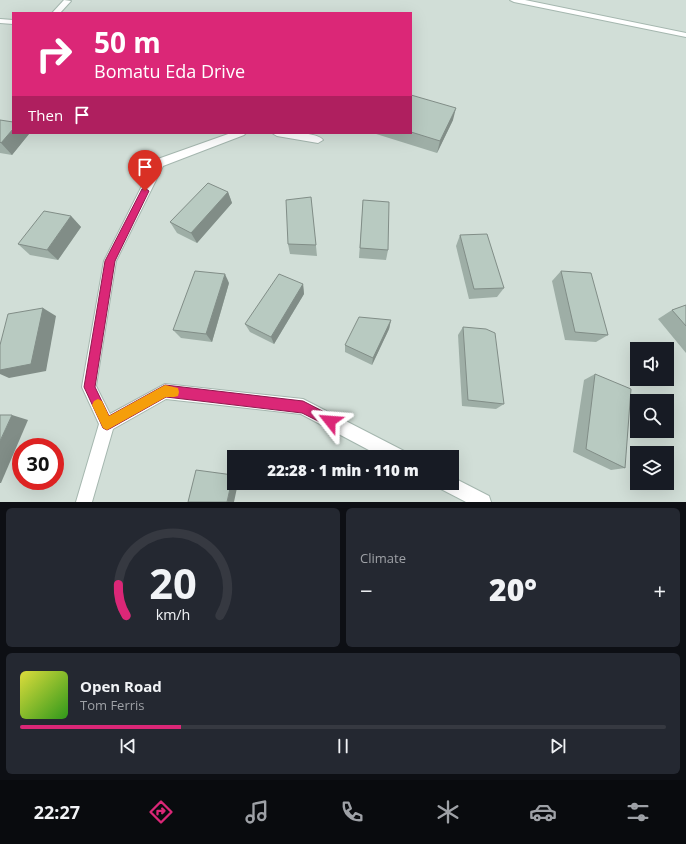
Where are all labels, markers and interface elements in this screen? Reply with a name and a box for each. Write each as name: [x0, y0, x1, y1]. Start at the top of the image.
text: 50 m: [94, 23, 161, 61]
icon: right: [28, 28, 80, 80]
text: Bomatu Eda Drive: [94, 59, 245, 83]
icon: arrive: [71, 104, 93, 126]
text: Then: [28, 105, 63, 125]
pin: [128, 150, 162, 191]
icon: arrive: [134, 156, 156, 178]
map controls: [630, 342, 674, 490]
button: sound: [630, 342, 674, 386]
button: search: [630, 394, 674, 438]
position arrow: [309, 400, 351, 442]
speed limit sign: 30: [12, 438, 64, 490]
button: layers: [630, 446, 674, 490]
text: 22:28 · 1 min · 110 m: [267, 460, 419, 480]
text: Climate: [360, 549, 406, 567]
text: 20: [149, 554, 197, 610]
text: 20°: [489, 569, 537, 610]
text: −: [360, 575, 373, 605]
text: +: [653, 575, 666, 605]
text: km/h: [156, 604, 190, 623]
text: Open Road: [80, 676, 162, 696]
text: Tom Ferris: [80, 696, 145, 714]
icon: previous: [117, 735, 139, 757]
icon: pause: [332, 735, 354, 757]
icon: next: [547, 735, 569, 757]
icon: directions: [147, 798, 175, 826]
icon: music: [243, 798, 271, 826]
icon: phone: [338, 798, 366, 826]
icon: climate: [434, 798, 462, 826]
icon: car: [529, 798, 557, 826]
icon: filters: [624, 798, 652, 826]
text: 22:27: [34, 800, 80, 824]

